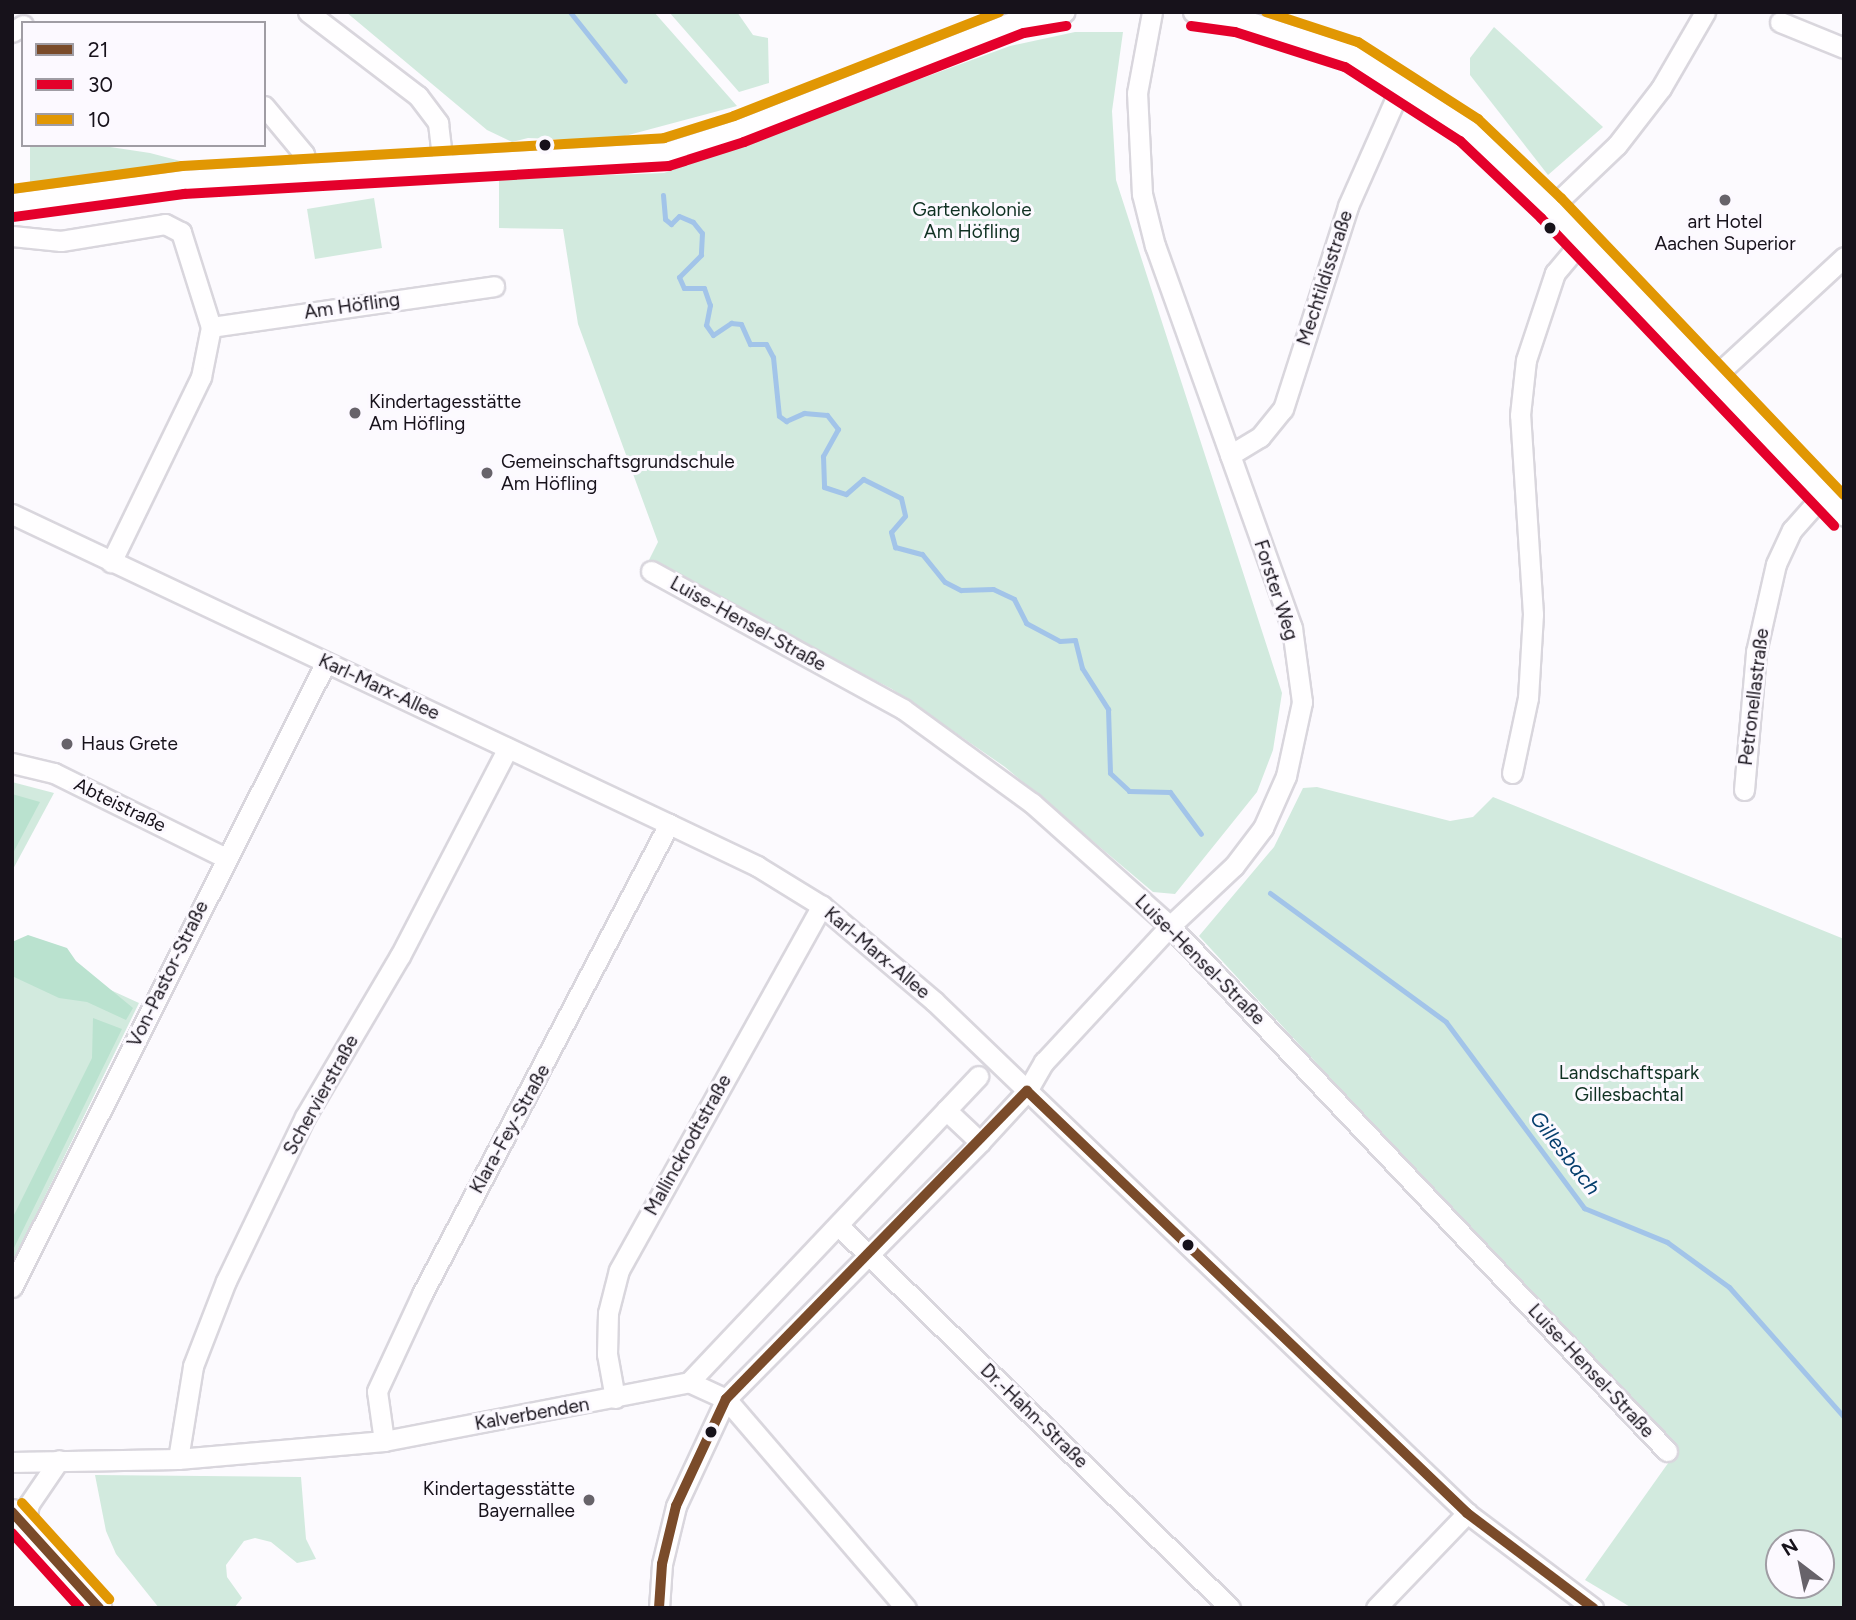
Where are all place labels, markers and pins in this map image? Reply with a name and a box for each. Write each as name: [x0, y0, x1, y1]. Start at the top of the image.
unlabelled marker: [538, 138, 552, 152]
marker: art Hotel Aachen Superior: [1717, 192, 1733, 208]
place label: art Hotel Aachen Superior: [1654, 211, 1796, 255]
unlabelled marker: [1543, 221, 1557, 235]
place label: Kindertagesstätte Am Höfling: [369, 391, 521, 435]
marker: Kindertagesstätte Am Höfling: [347, 405, 363, 421]
place label: Gemeinschaftsgrundschule Am Höfling: [501, 451, 735, 495]
marker: Gemeinschaftsgrundschule Am Höfling: [479, 465, 495, 481]
place label: Haus Grete: [81, 733, 178, 755]
marker: Haus Grete: [59, 736, 75, 752]
unlabelled marker: [1181, 1238, 1195, 1252]
unlabelled marker: [704, 1425, 718, 1439]
place label: Kindertagesstätte Bayernallee: [423, 1478, 575, 1522]
marker: Kindertagesstätte Bayernallee: [581, 1492, 597, 1508]

